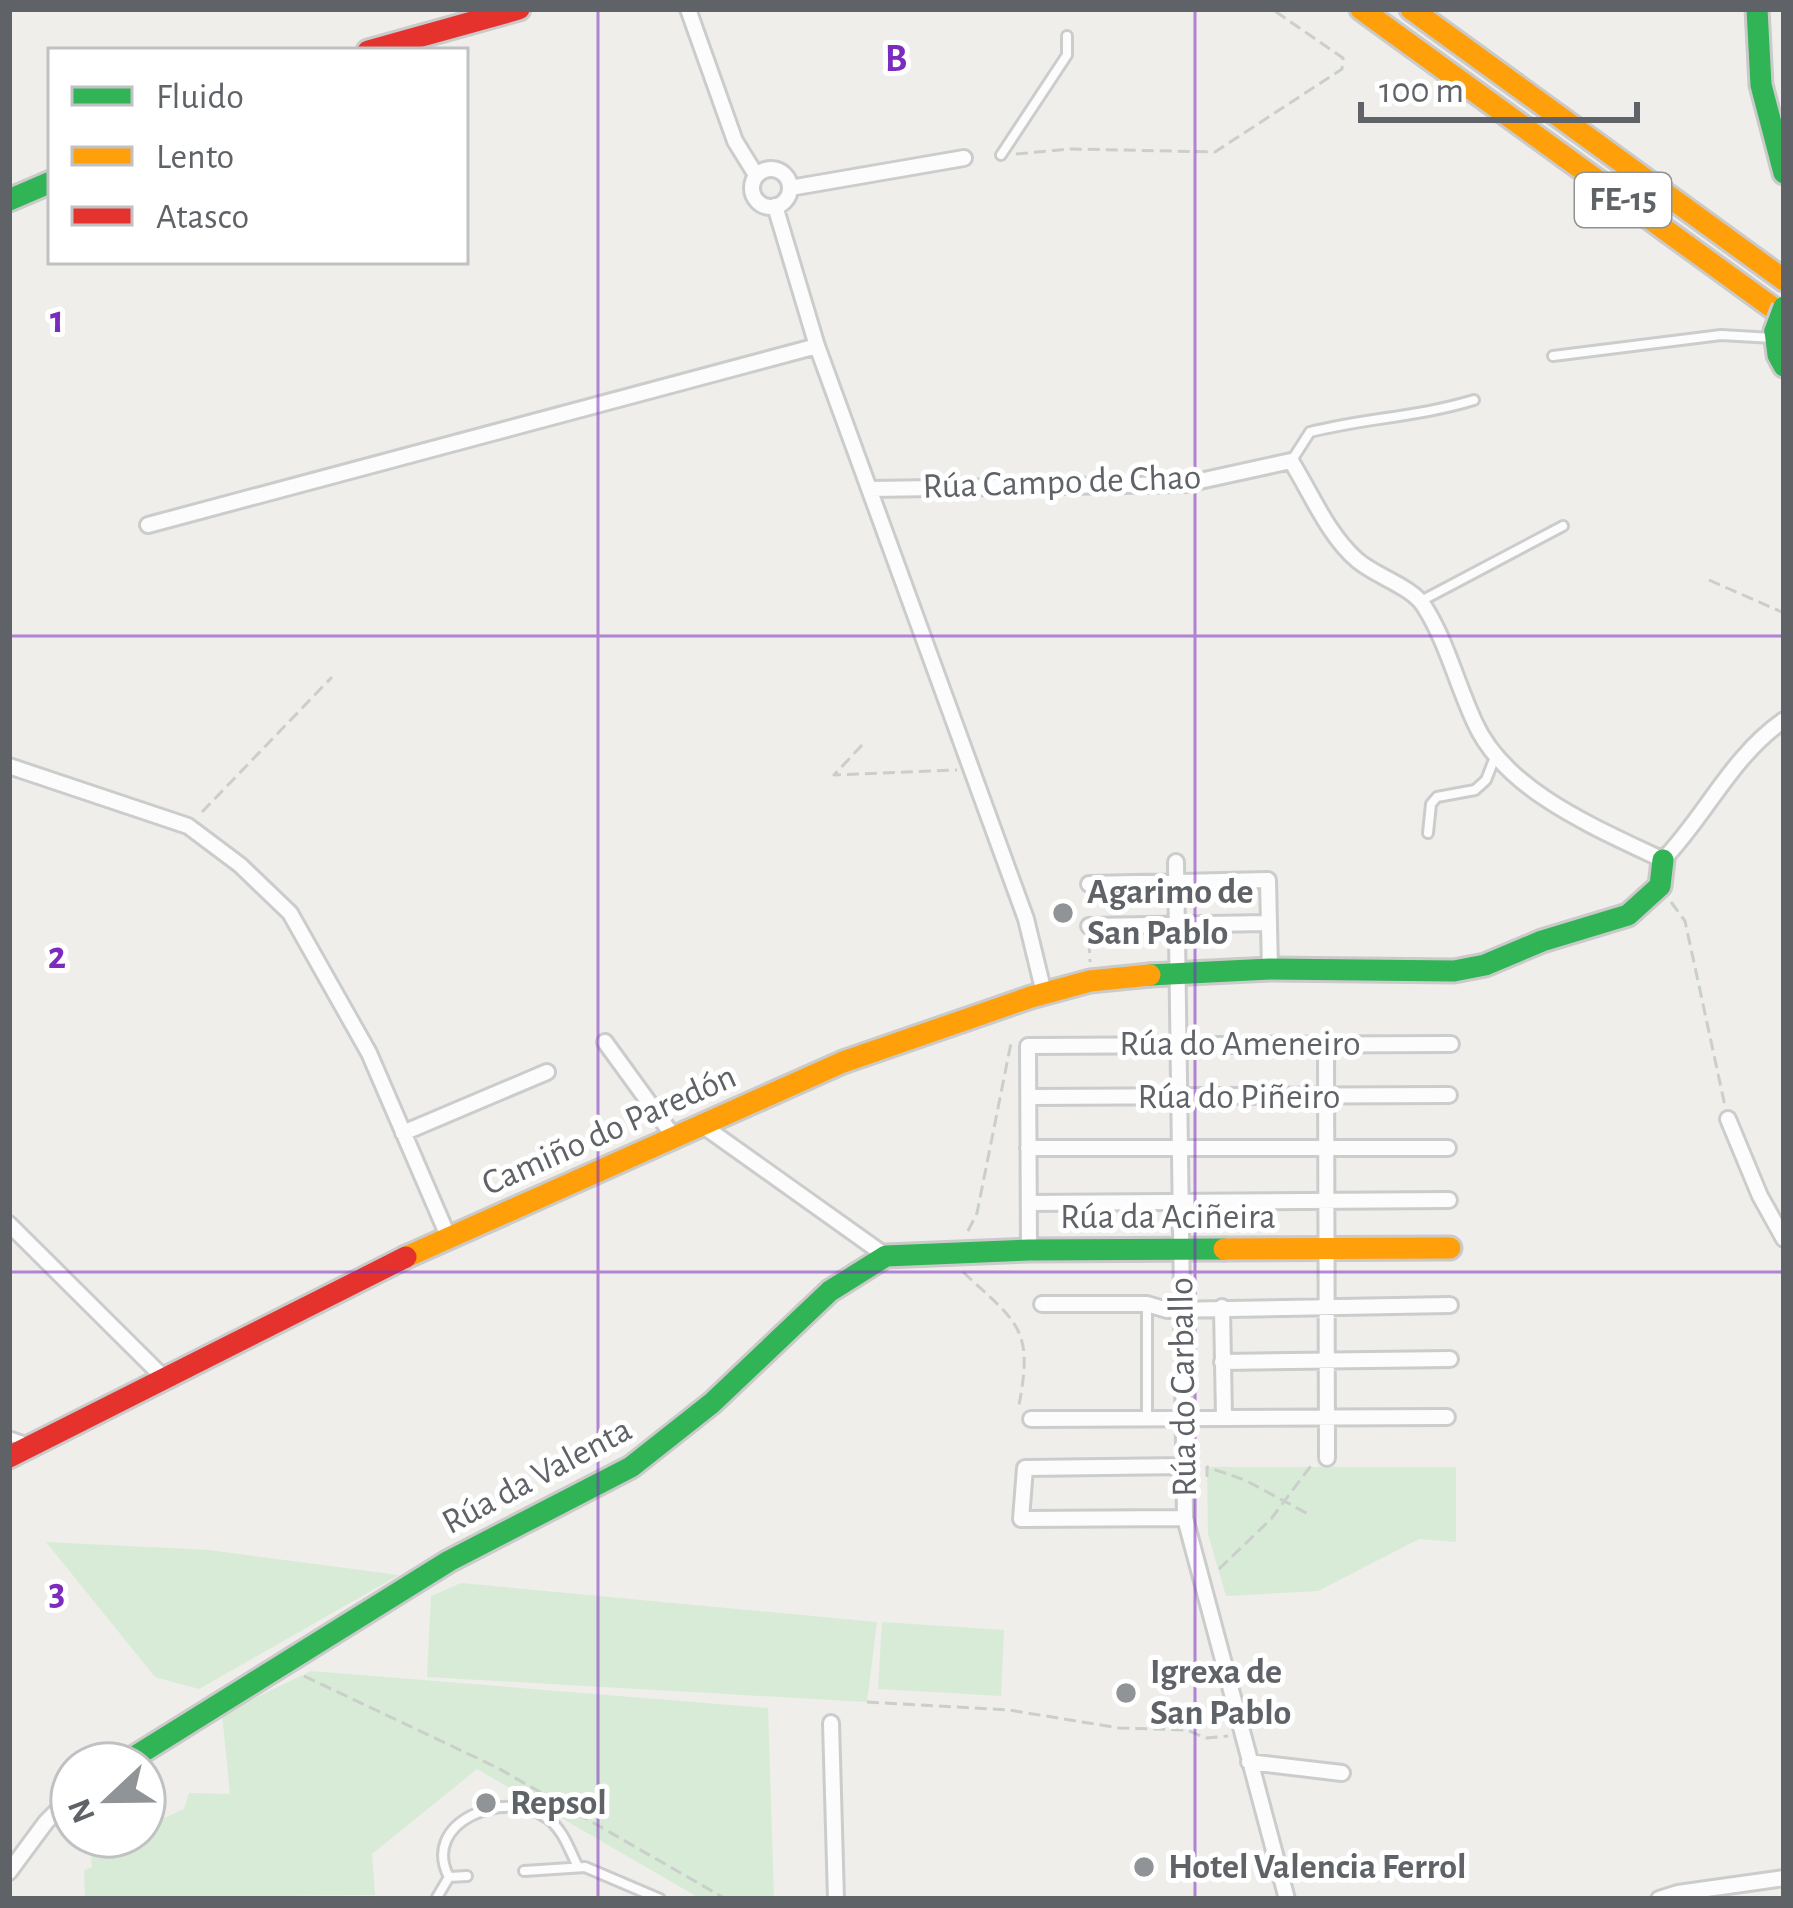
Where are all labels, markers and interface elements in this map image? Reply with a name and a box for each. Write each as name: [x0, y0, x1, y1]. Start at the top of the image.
text: B: [885, 40, 907, 79]
legend: [48, 48, 468, 264]
scale bar: [1361, 48, 1637, 122]
text: 100 m: [1379, 73, 1464, 109]
text: Fluido: [156, 79, 244, 115]
text: Lento: [156, 139, 234, 175]
road number: FE-15: [1575, 173, 1671, 227]
text: Atasco: [156, 199, 249, 235]
text: 1: [50, 301, 64, 340]
street label: Rúa Campo de Chao: [922, 459, 1202, 505]
place label: Agarimo de San Pablo: [1087, 874, 1253, 951]
marker: Agarimo de San Pablo: [1050, 900, 1076, 926]
text: 2: [48, 937, 66, 976]
street label: Rúa do Ameneiro: [1119, 1026, 1361, 1062]
street label: Camiño do Paredón: [477, 1058, 741, 1202]
street label: Rúa do Piñeiro: [1137, 1079, 1341, 1115]
street label: Rúa da Aciñeira: [1060, 1199, 1276, 1235]
street label: Rúa do Carballo: [1163, 1277, 1203, 1497]
street label: Rúa da Valenta: [436, 1411, 638, 1541]
text: 3: [49, 1573, 65, 1612]
place label: Igrexa de San Pablo: [1150, 1654, 1291, 1731]
marker: Igrexa de San Pablo: [1113, 1680, 1139, 1706]
north arrow: [48, 1740, 168, 1860]
place label: Repsol: [510, 1785, 607, 1821]
marker: Repsol: [473, 1790, 499, 1816]
text: N: [63, 1793, 102, 1827]
place label: Hotel Valencia Ferrol: [1168, 1849, 1466, 1885]
marker: Hotel Valencia Ferrol: [1131, 1854, 1157, 1880]

